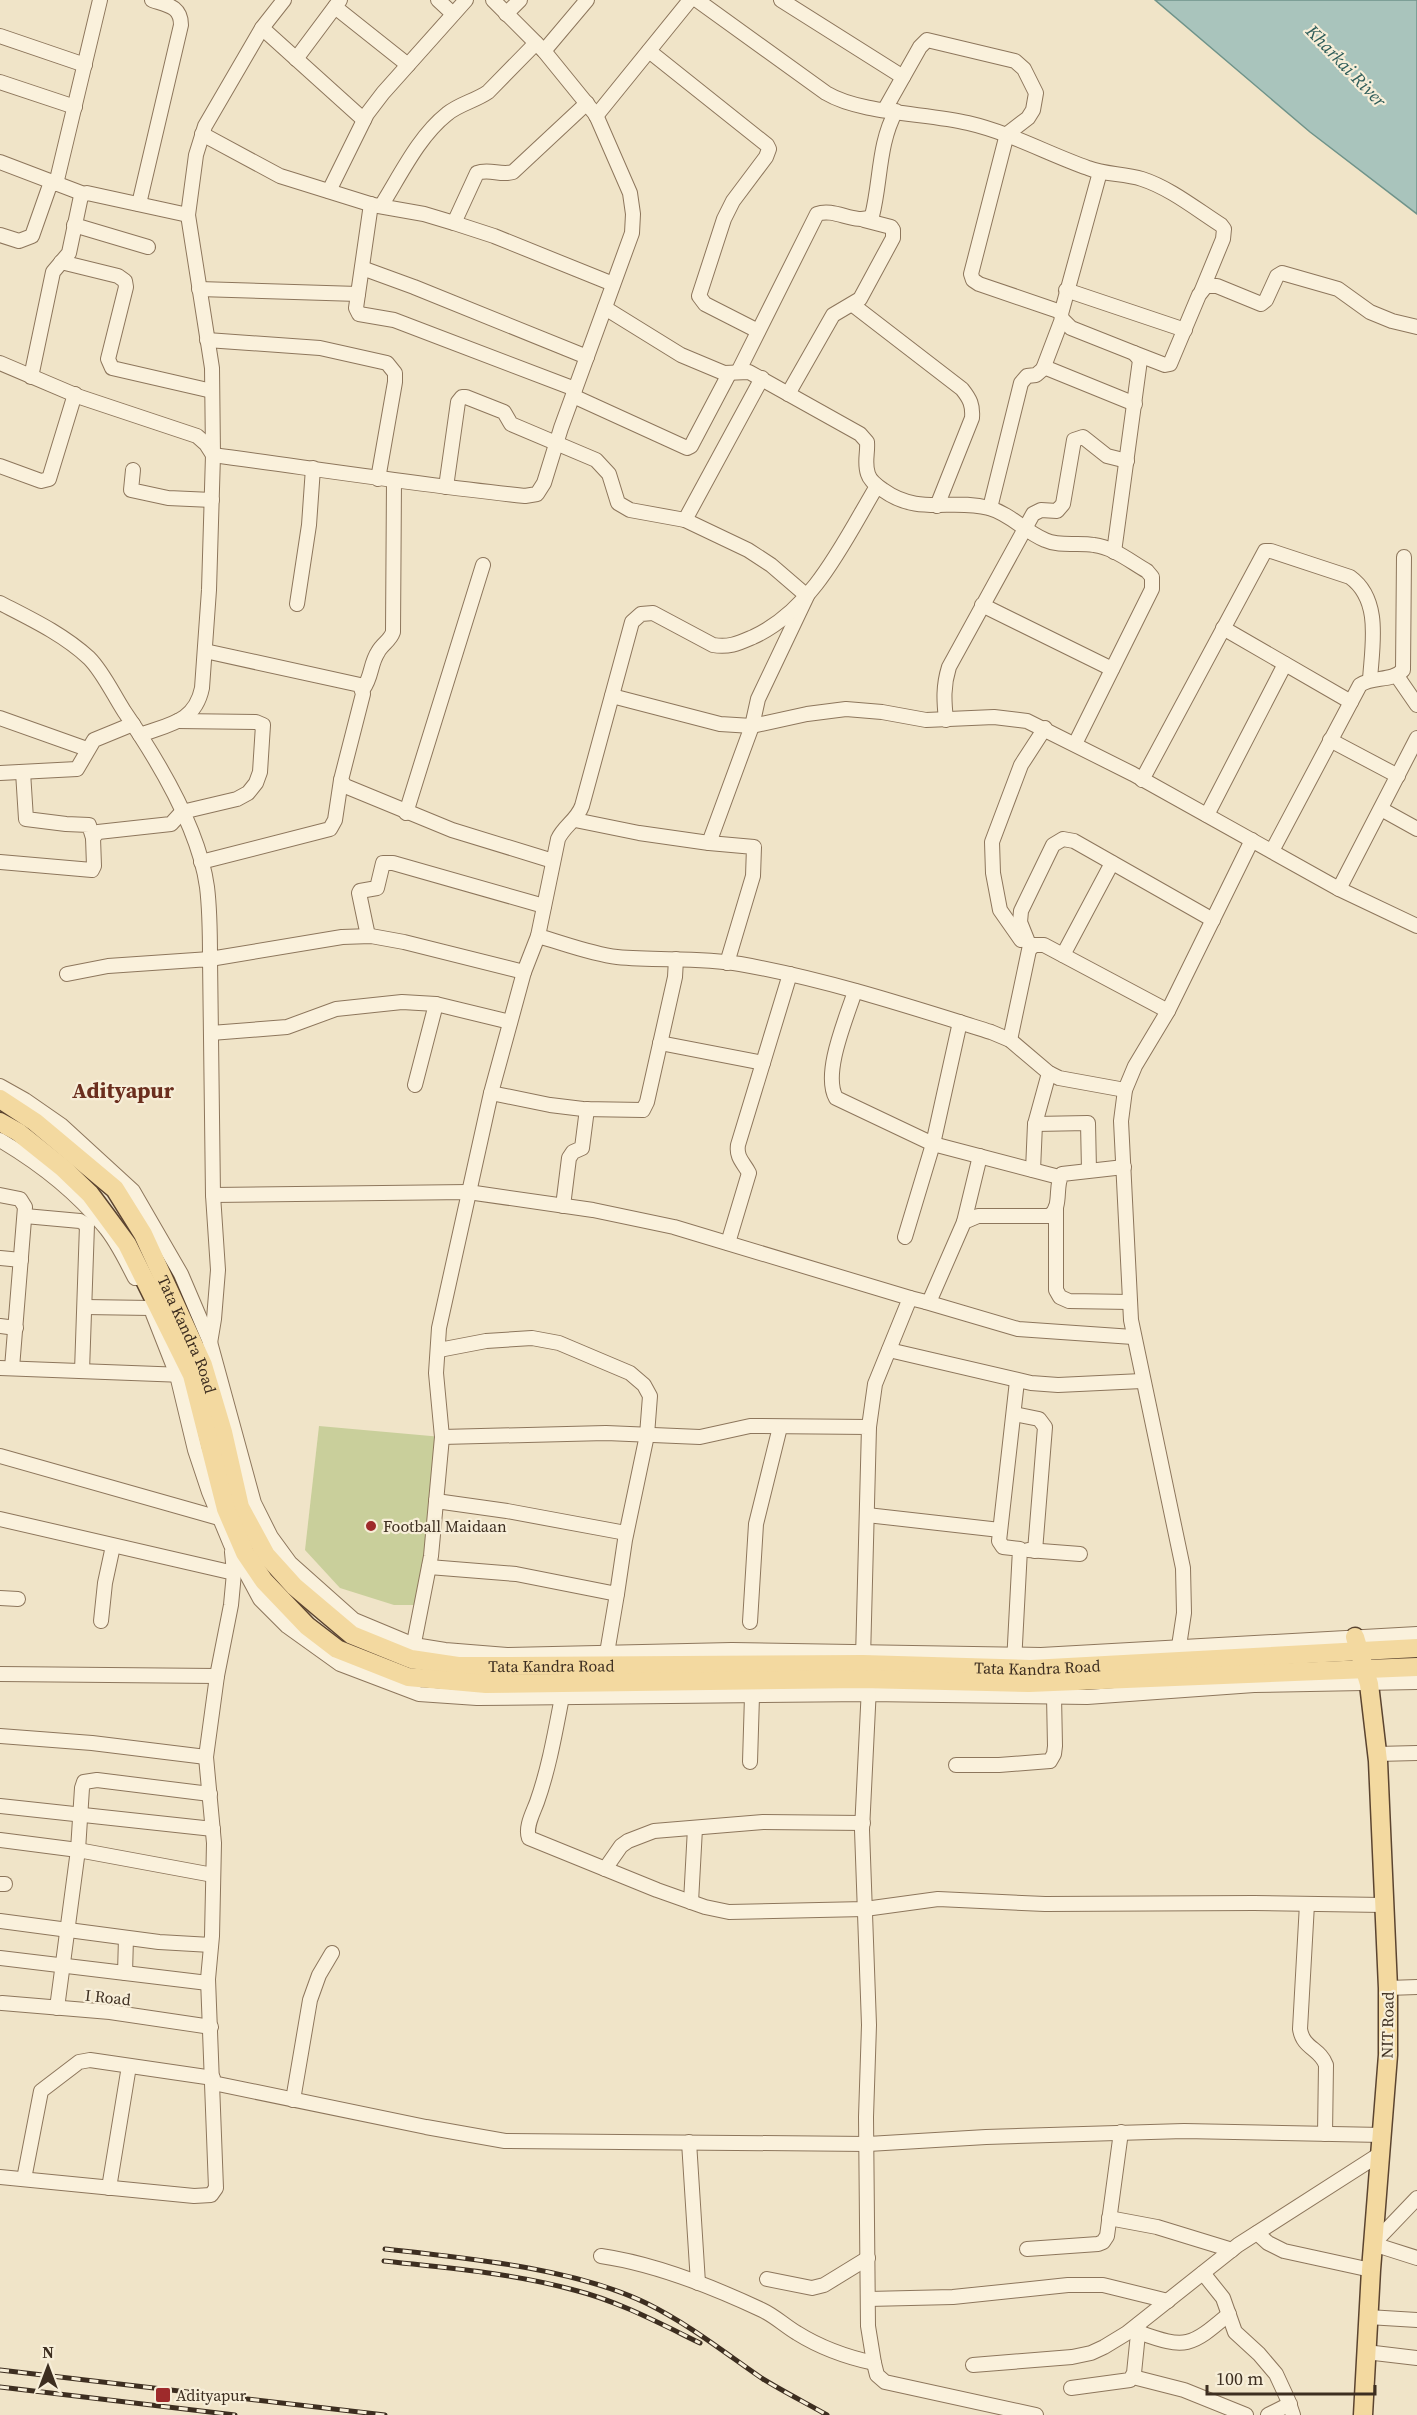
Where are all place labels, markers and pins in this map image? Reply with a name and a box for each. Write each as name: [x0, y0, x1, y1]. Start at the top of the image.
place label: Football Maidaan: [383, 1515, 507, 1537]
marker: Football Maidaan: [364, 1519, 378, 1533]
place label: Adityapur: [176, 2384, 247, 2406]
marker: Adityapur: [154, 2386, 172, 2404]

